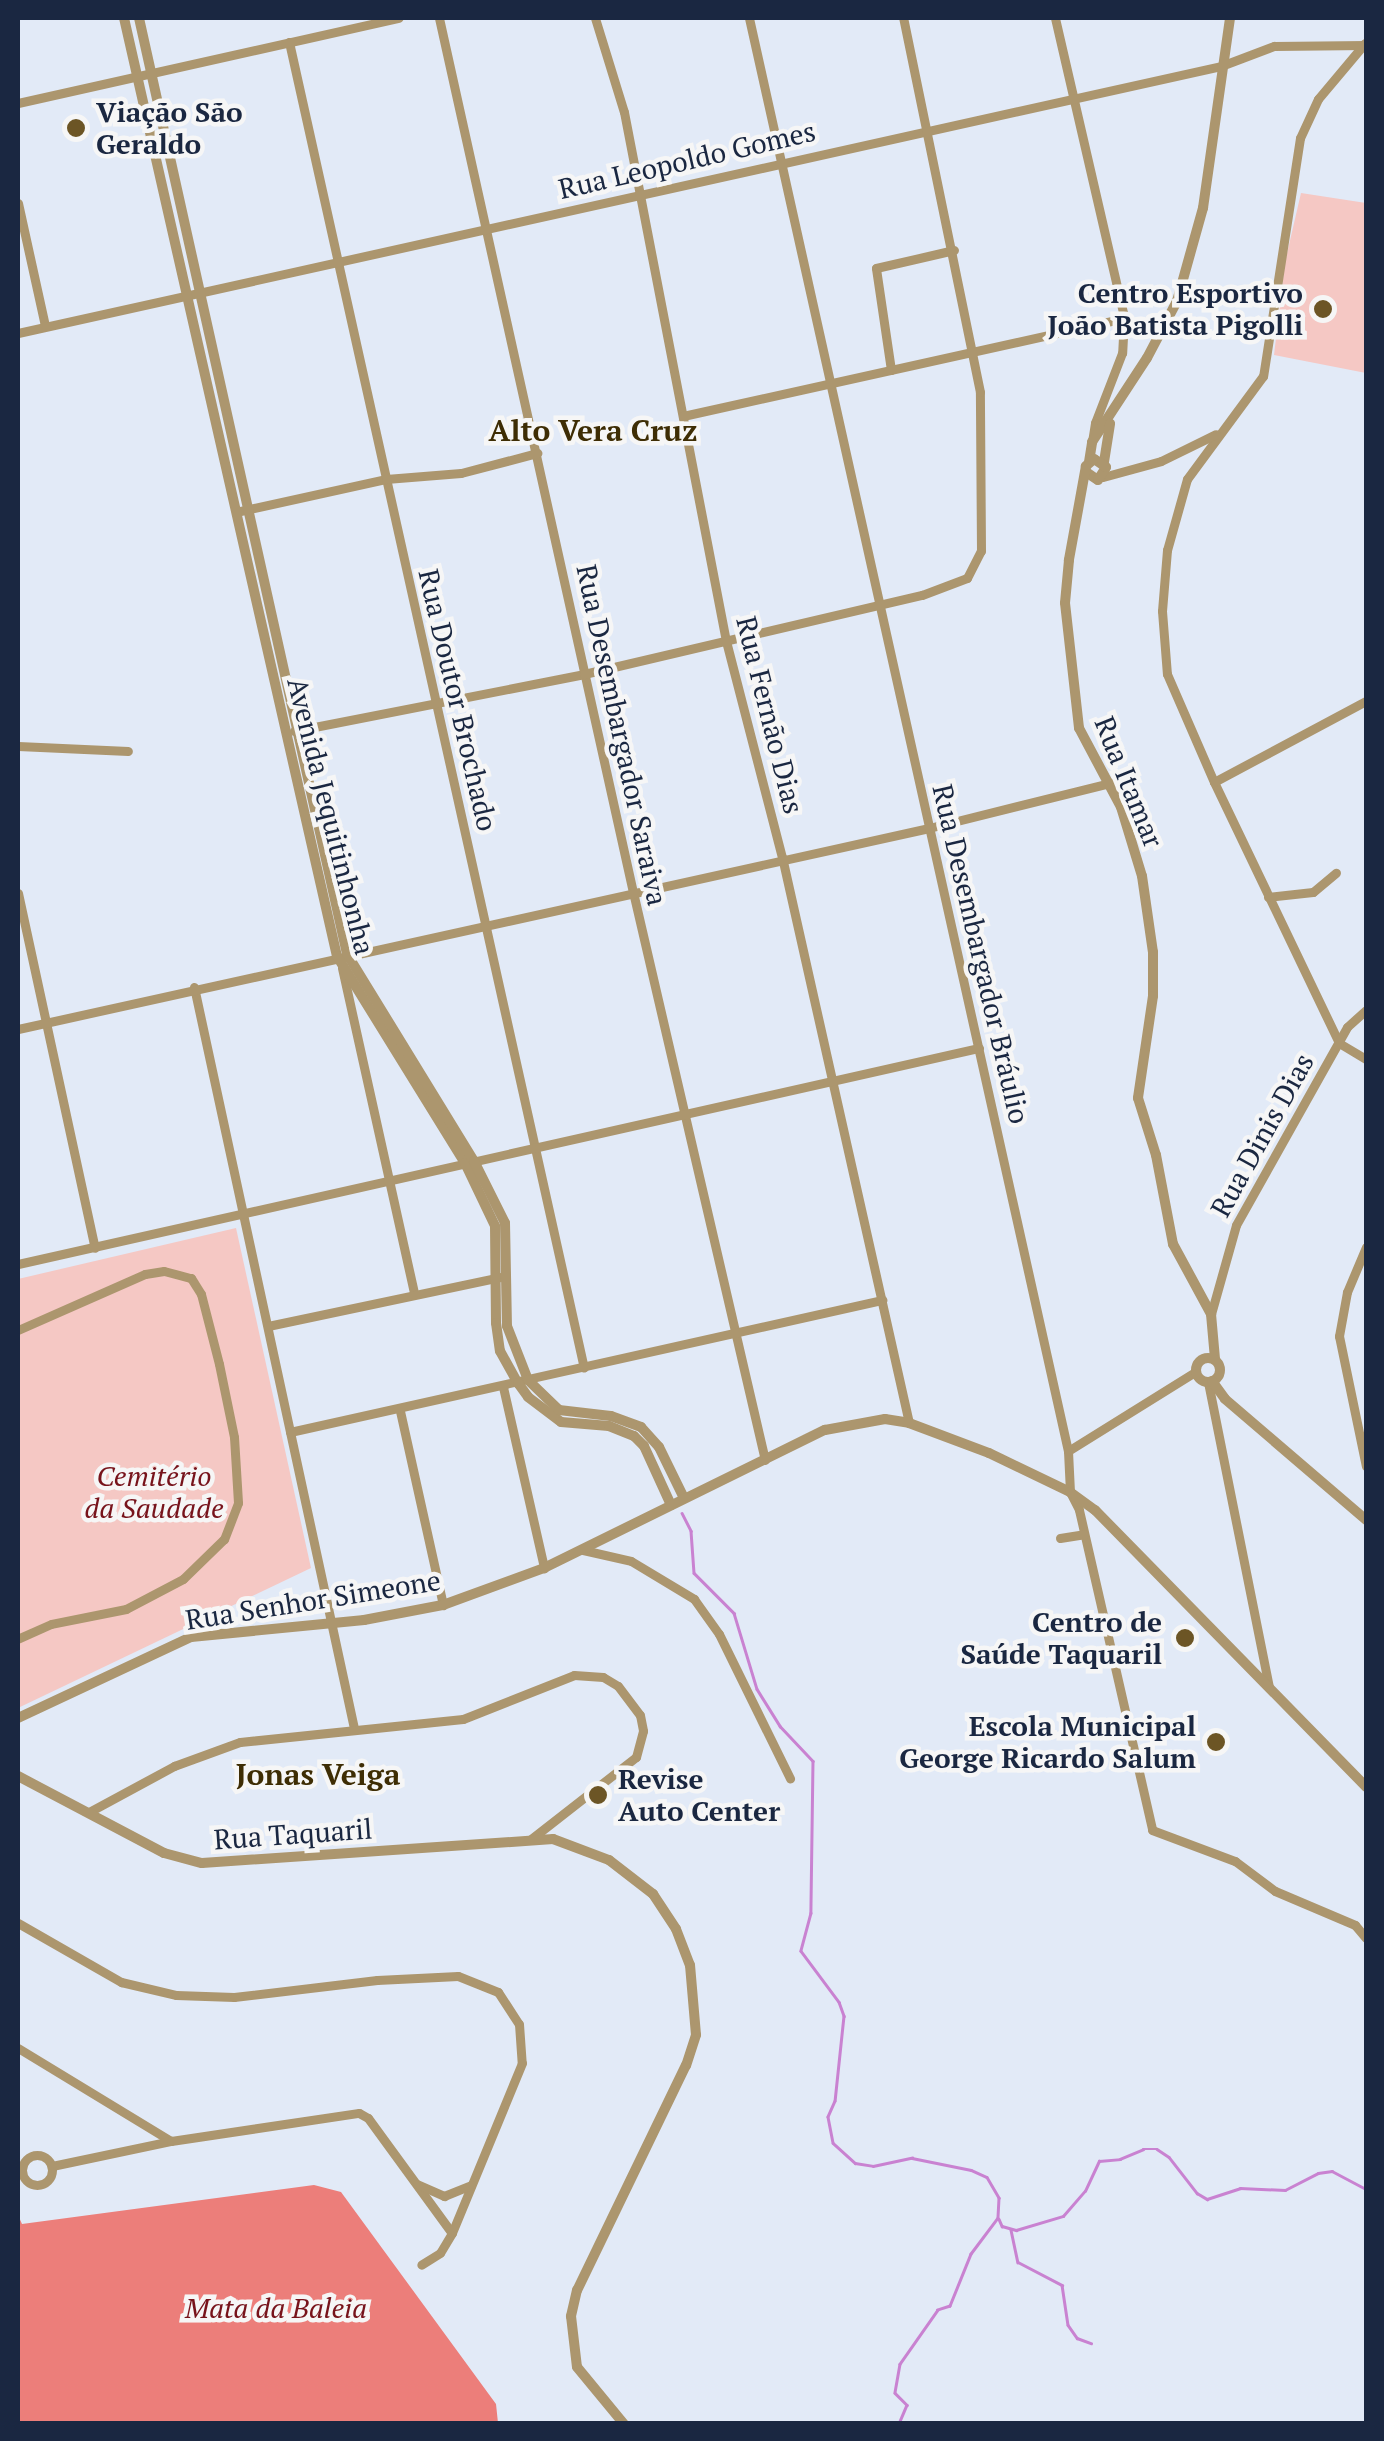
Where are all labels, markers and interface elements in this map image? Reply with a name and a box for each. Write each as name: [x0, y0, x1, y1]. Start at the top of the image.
place label: Viação São Geraldo: [96, 95, 243, 161]
street label: Rua Leopoldo Gomes: [555, 114, 819, 206]
marker: Viação São Geraldo: [65, 117, 87, 139]
place label: Centro Esportivo João Batista Pigolli: [1048, 276, 1303, 342]
marker: Centro Esportivo João Batista Pigolli: [1312, 298, 1334, 320]
district label: Alto Vera Cruz: [488, 412, 698, 448]
street label: Rua Desembargador Saraiva: [569, 562, 675, 908]
street label: Rua Doutor Brochado: [412, 566, 504, 834]
street label: Rua Fernão Dias: [729, 613, 811, 817]
street label: Avenida Jequitinhonha: [280, 674, 382, 958]
street label: Rua Itamar: [1088, 712, 1170, 852]
street label: Rua Desembargador Bráulio: [926, 781, 1036, 1127]
street label: Rua Dinis Dias: [1203, 1047, 1321, 1223]
park label: Cemitério da Saudade: [84, 1459, 224, 1525]
street label: Rua Senhor Simeone: [183, 1563, 443, 1637]
place label: Centro de Saúde Taquaril: [960, 1605, 1162, 1671]
marker: Centro de Saúde Taquaril: [1172, 1625, 1198, 1651]
place label: Escola Municipal George Ricardo Salum: [899, 1709, 1196, 1775]
marker: Escola Municipal George Ricardo Salum: [1205, 1731, 1227, 1753]
district label: Jonas Veiga: [235, 1756, 401, 1792]
place label: Revise Auto Center: [618, 1762, 780, 1828]
marker: Revise Auto Center: [587, 1784, 609, 1806]
street label: Rua Taquaril: [213, 1812, 373, 1856]
park label: Mata da Baleia: [185, 2291, 367, 2325]

